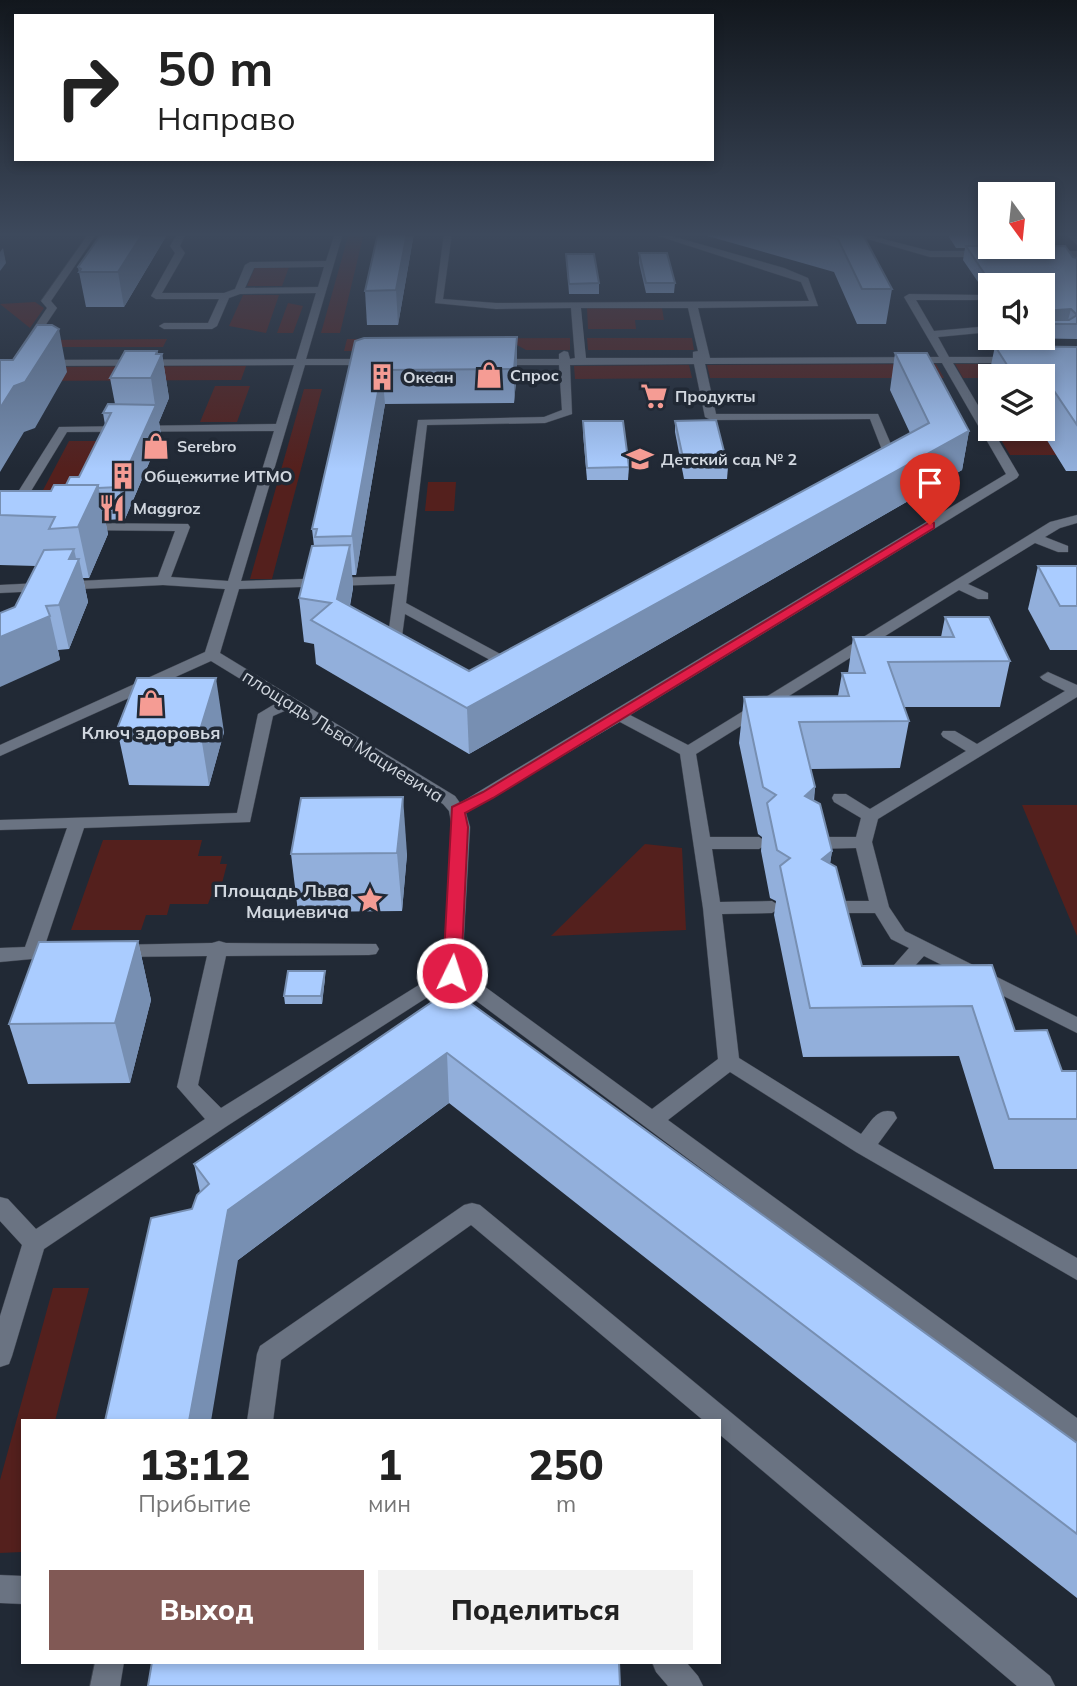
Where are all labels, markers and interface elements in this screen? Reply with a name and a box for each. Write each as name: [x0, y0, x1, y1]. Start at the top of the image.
text: 50 m: [157, 37, 273, 98]
icon: right: [42, 42, 133, 133]
text: Направо: [157, 98, 296, 138]
north arrow: [978, 182, 1055, 259]
map controls: [978, 182, 1055, 441]
button: sound: [978, 273, 1055, 350]
shop icon: Спрос: [474, 360, 504, 390]
building icon: Океан: [367, 362, 397, 392]
button: layers: [978, 364, 1055, 441]
place label: Спрос: [510, 365, 559, 385]
place label: Океан: [403, 367, 454, 387]
supermarket icon: Продукты: [639, 381, 669, 411]
place label: Продукты: [675, 386, 756, 406]
shop icon: Serebro: [141, 431, 171, 461]
place label: Serebro: [177, 436, 237, 456]
school or university icon: Детский сад № 2: [625, 444, 655, 474]
place label: Детский сад № 2: [661, 449, 797, 469]
pin: [900, 453, 960, 525]
building icon: Общежитие ИТМО: [108, 461, 138, 491]
icon: arrive: [911, 464, 949, 502]
place label: Общежитие ИТМО: [144, 466, 292, 486]
restaurant icon: Maggroz: [97, 493, 127, 523]
place label: Maggroz: [133, 498, 201, 518]
street label: площадь Льва Мациевича: [238, 665, 448, 807]
shop icon: Ключ здоровья: [136, 688, 166, 718]
place label: Ключ здоровья: [81, 721, 221, 744]
place label: Площадь Льва Мациевича: [214, 879, 349, 923]
place icon: Площадь Льва Мациевича: [355, 885, 385, 915]
position arrow: [415, 936, 489, 1010]
text: 13:12: [139, 1438, 250, 1491]
text: 1: [377, 1438, 402, 1491]
text: 250: [528, 1438, 604, 1491]
text: Прибытие: [138, 1489, 251, 1518]
text: мин: [368, 1489, 411, 1518]
text: m: [556, 1489, 576, 1518]
button: Выход: [49, 1570, 364, 1650]
button: Поделиться: [378, 1570, 693, 1650]

